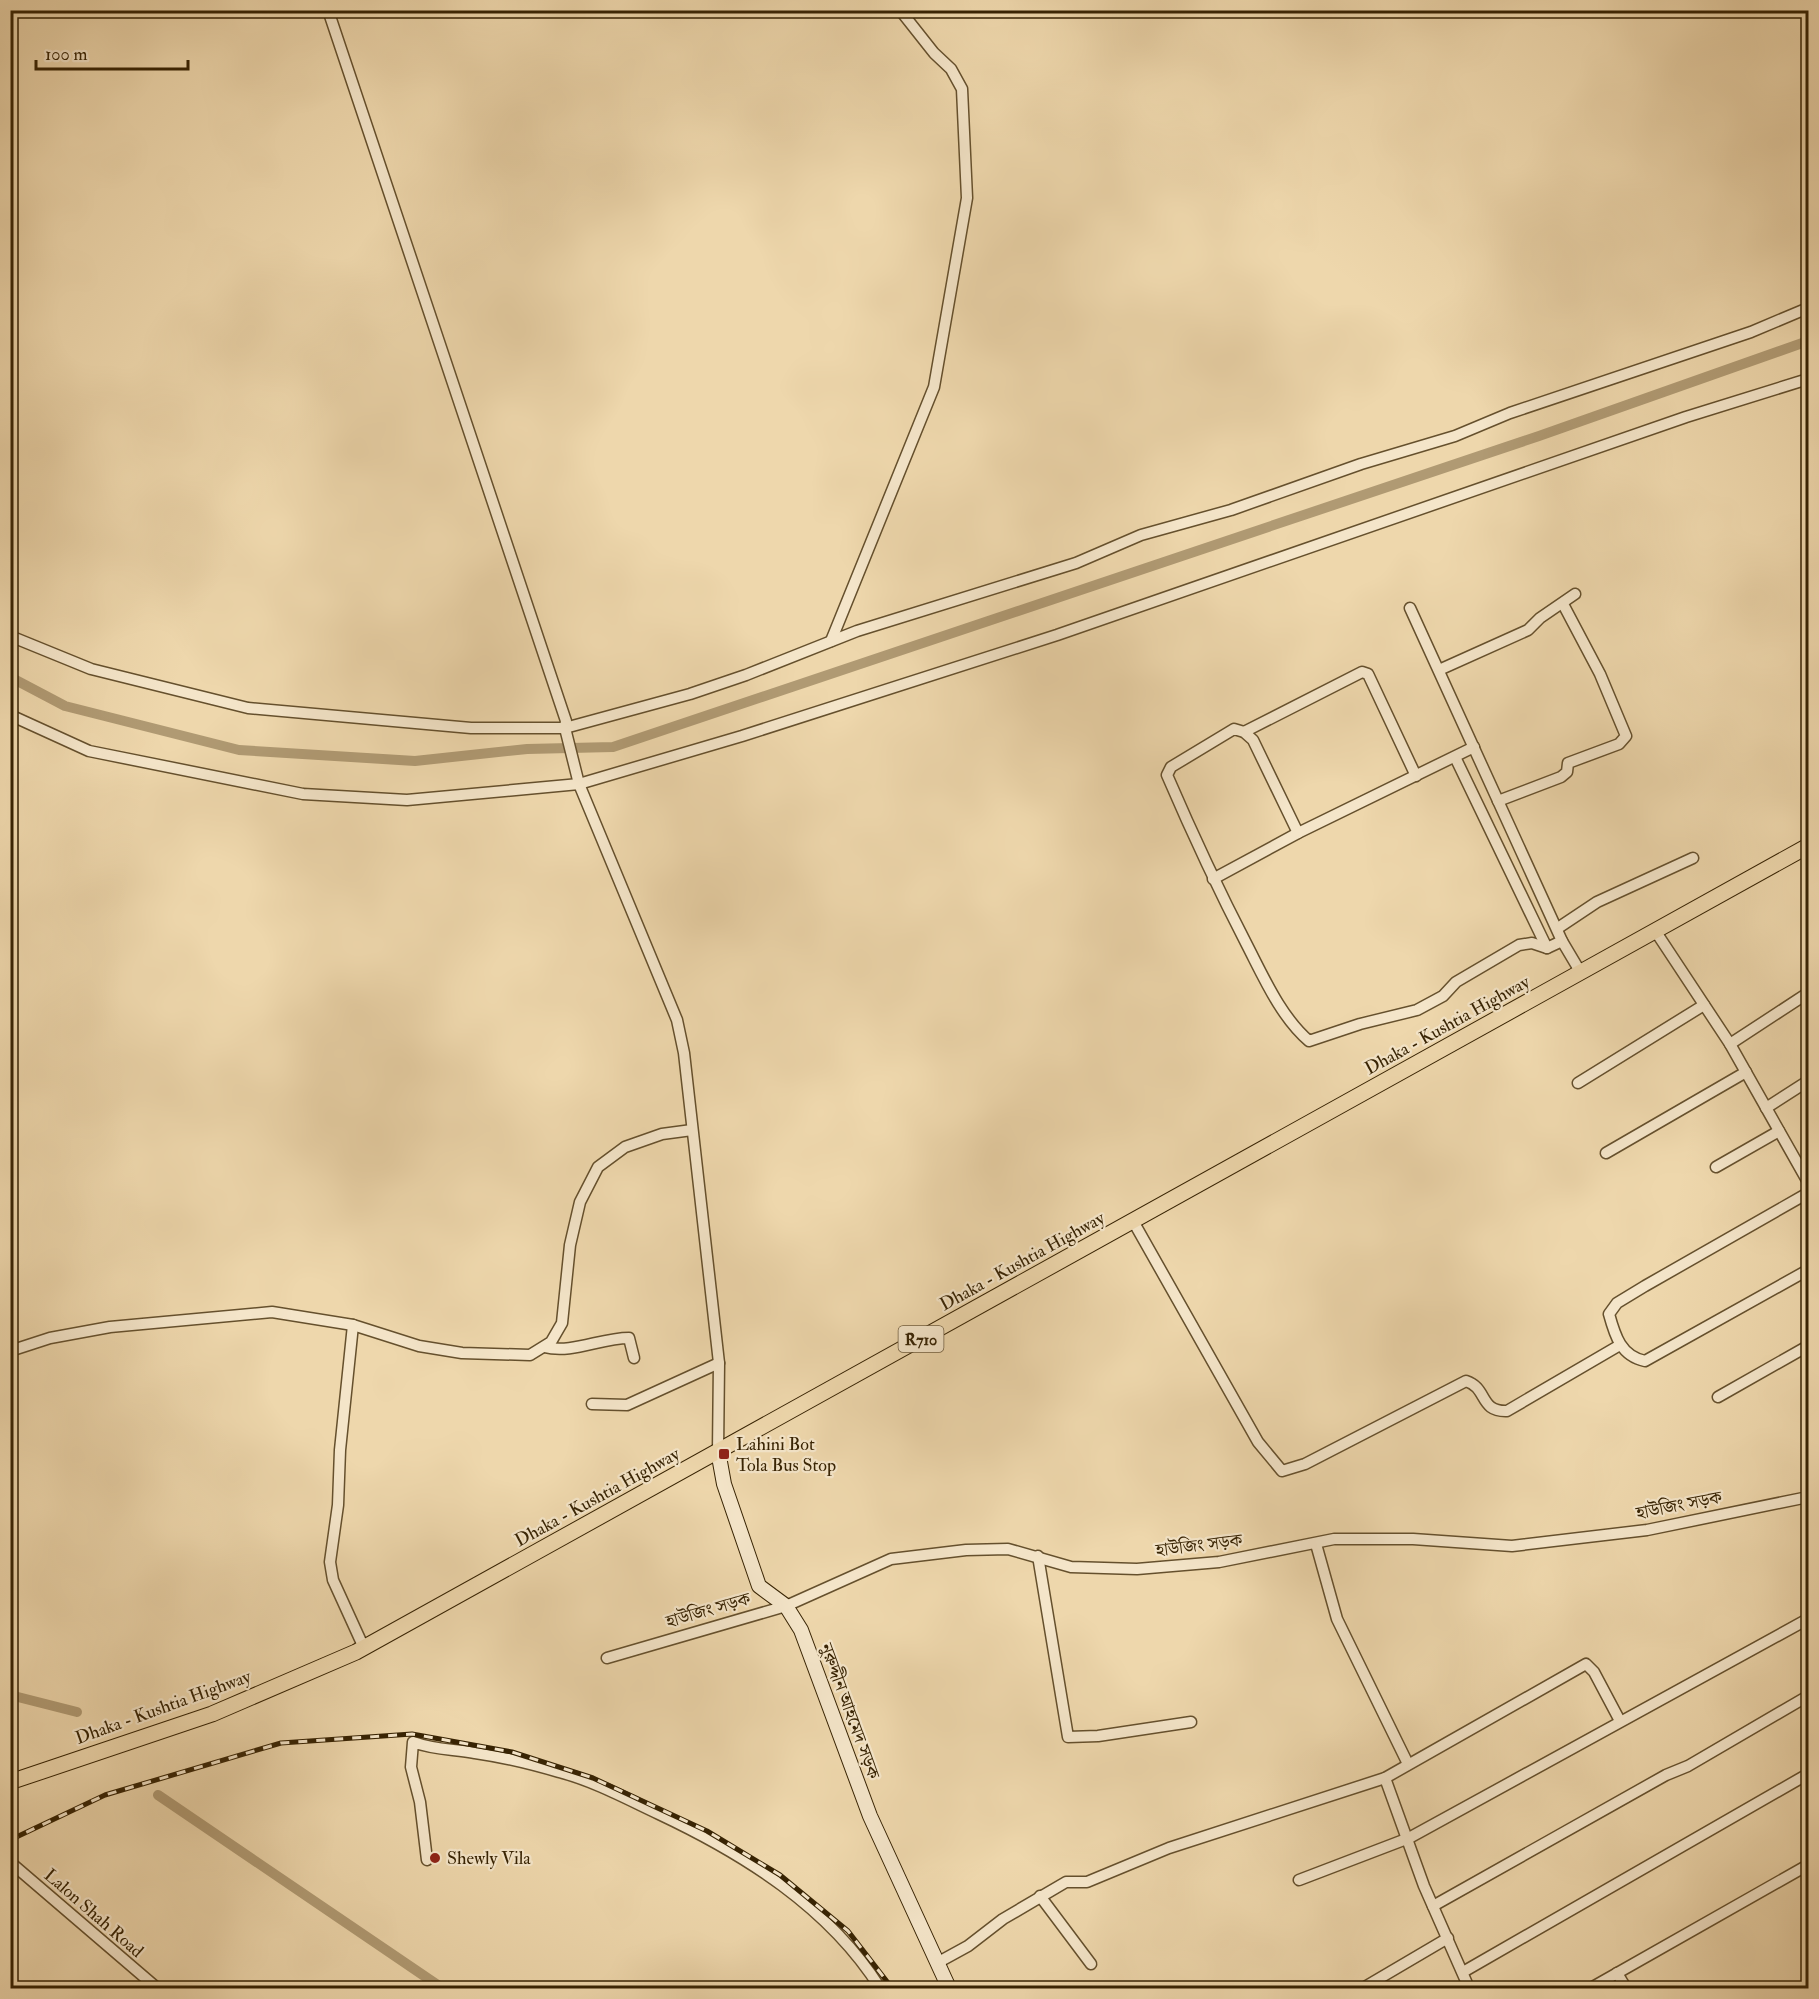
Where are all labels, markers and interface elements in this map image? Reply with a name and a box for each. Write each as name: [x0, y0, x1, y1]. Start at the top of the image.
scale bar: [36, 33, 188, 71]
text: 100 m: [45, 43, 88, 66]
street label: Dhaka - Kushtia Highway: [1361, 970, 1535, 1080]
street label: Dhaka - Kushtia Highway: [936, 1206, 1110, 1316]
road number: R710: [898, 1326, 944, 1352]
place label: Lahini Bot Tola Bus Stop: [736, 1433, 836, 1477]
street label: Dhaka - Kushtia Highway: [511, 1442, 685, 1552]
marker: Lahini Bot Tola Bus Stop: [717, 1447, 731, 1461]
street label: হাউজিং সড়ক: [1633, 1486, 1725, 1525]
street label: হাউজিং সড়ক: [1154, 1529, 1245, 1562]
street label: হাউজিং সড়ক: [662, 1587, 754, 1634]
street label: নুরুদ্দীন আহমেদ সড়ক: [814, 1639, 885, 1783]
street label: Dhaka - Kushtia Highway: [72, 1665, 255, 1750]
place label: Shewly Vila: [447, 1847, 531, 1870]
marker: Shewly Vila: [428, 1851, 442, 1865]
street label: Lalon Shah Road: [39, 1864, 148, 1963]

